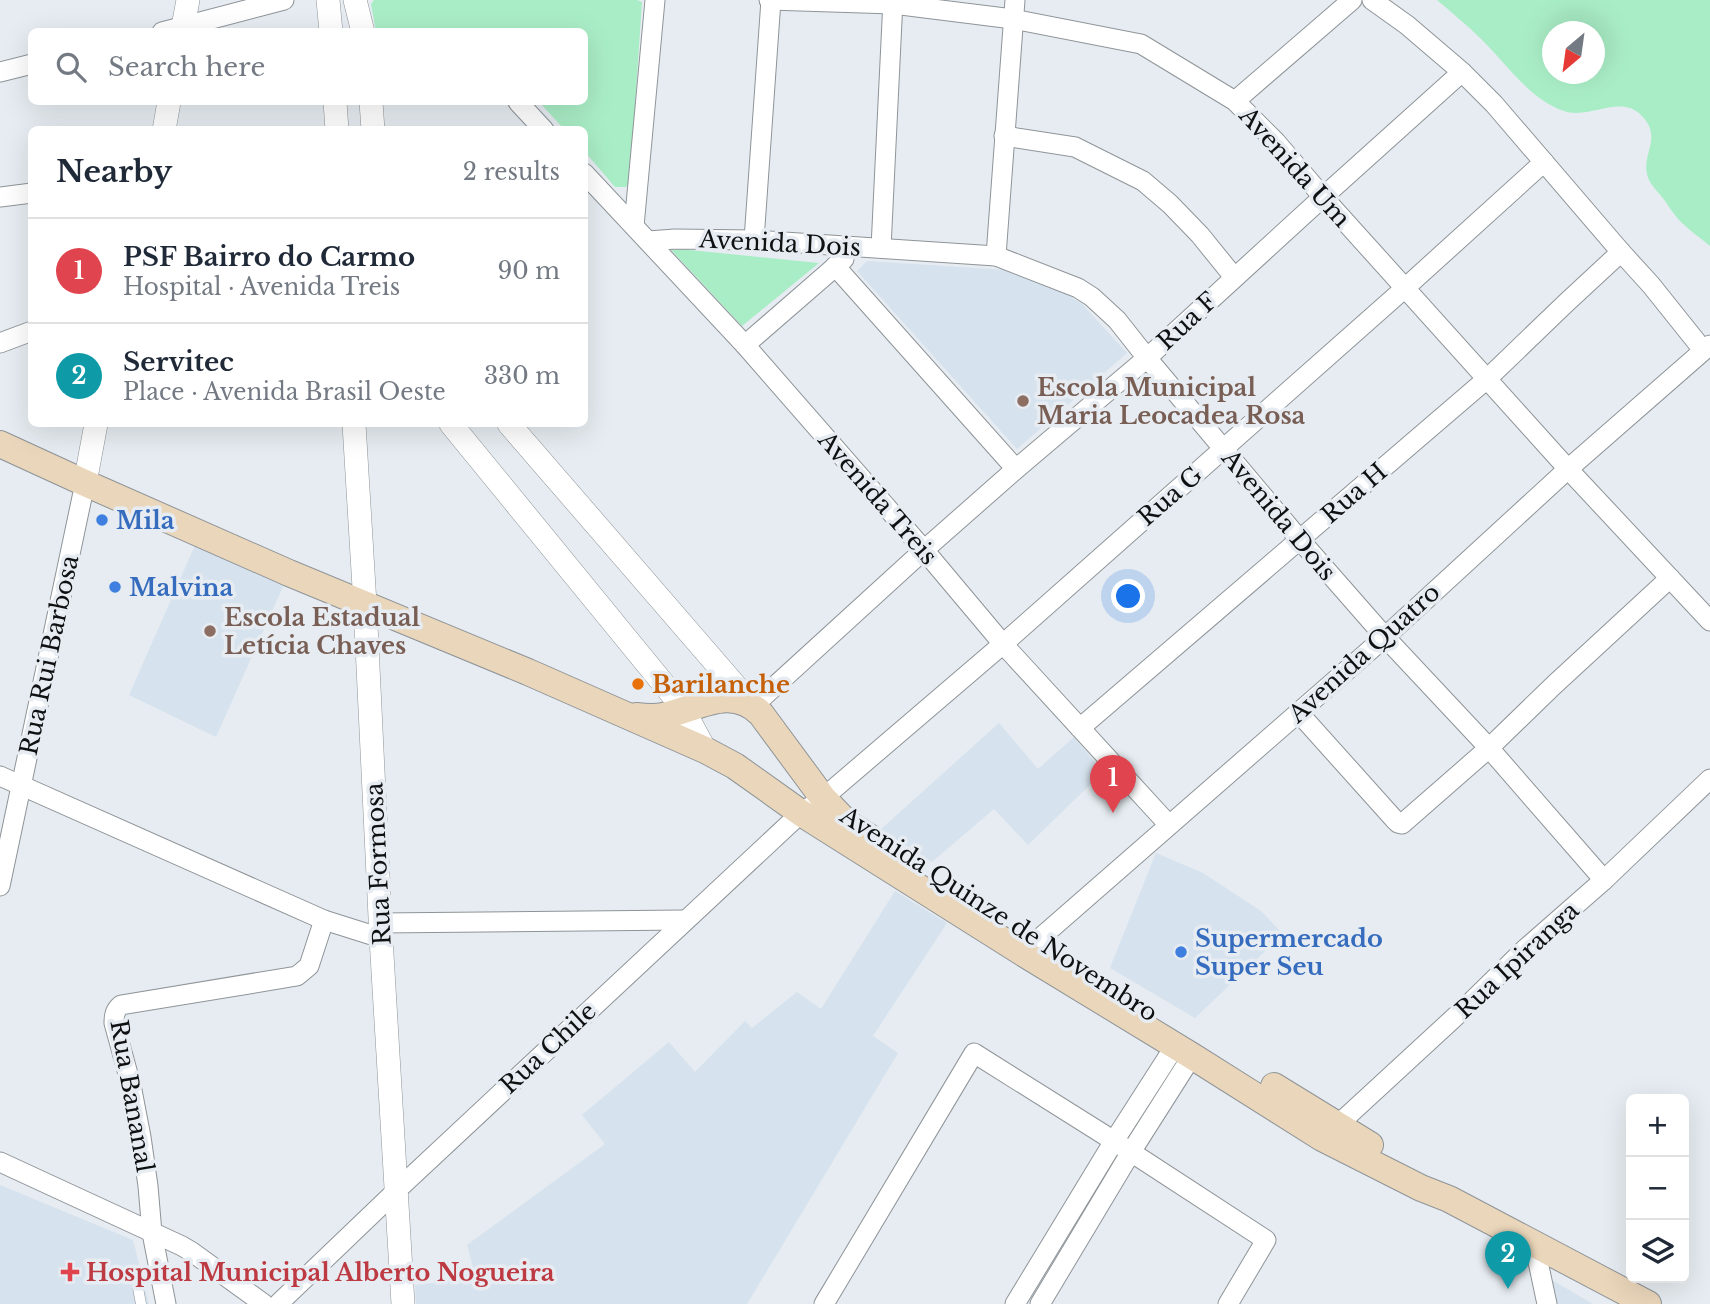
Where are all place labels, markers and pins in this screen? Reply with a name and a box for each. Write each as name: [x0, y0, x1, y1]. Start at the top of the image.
place label: Escola Municipal Maria Leocadea Rosa: [1037, 373, 1306, 430]
marker: Escola Municipal Maria Leocadea Rosa: [1015, 393, 1031, 409]
place label: Mila: [116, 506, 175, 535]
marker: Mila: [94, 512, 110, 528]
place label: Malvina: [129, 573, 234, 602]
marker: Malvina: [107, 579, 123, 595]
place label: Escola Estadual Letícia Chaves: [224, 603, 420, 660]
marker: Escola Estadual Letícia Chaves: [202, 623, 218, 639]
place label: Barilanche: [652, 670, 790, 699]
marker: Barilanche: [630, 676, 646, 692]
pin: 1: [1090, 755, 1136, 813]
place label: Supermercado Super Seu: [1195, 924, 1383, 981]
marker: Supermercado Super Seu: [1173, 944, 1189, 960]
pin: 2: [1485, 1231, 1531, 1289]
place label: Hospital Municipal Alberto Nogueira: [86, 1258, 555, 1287]
marker: Hospital Municipal Alberto Nogueira: [60, 1262, 80, 1282]

